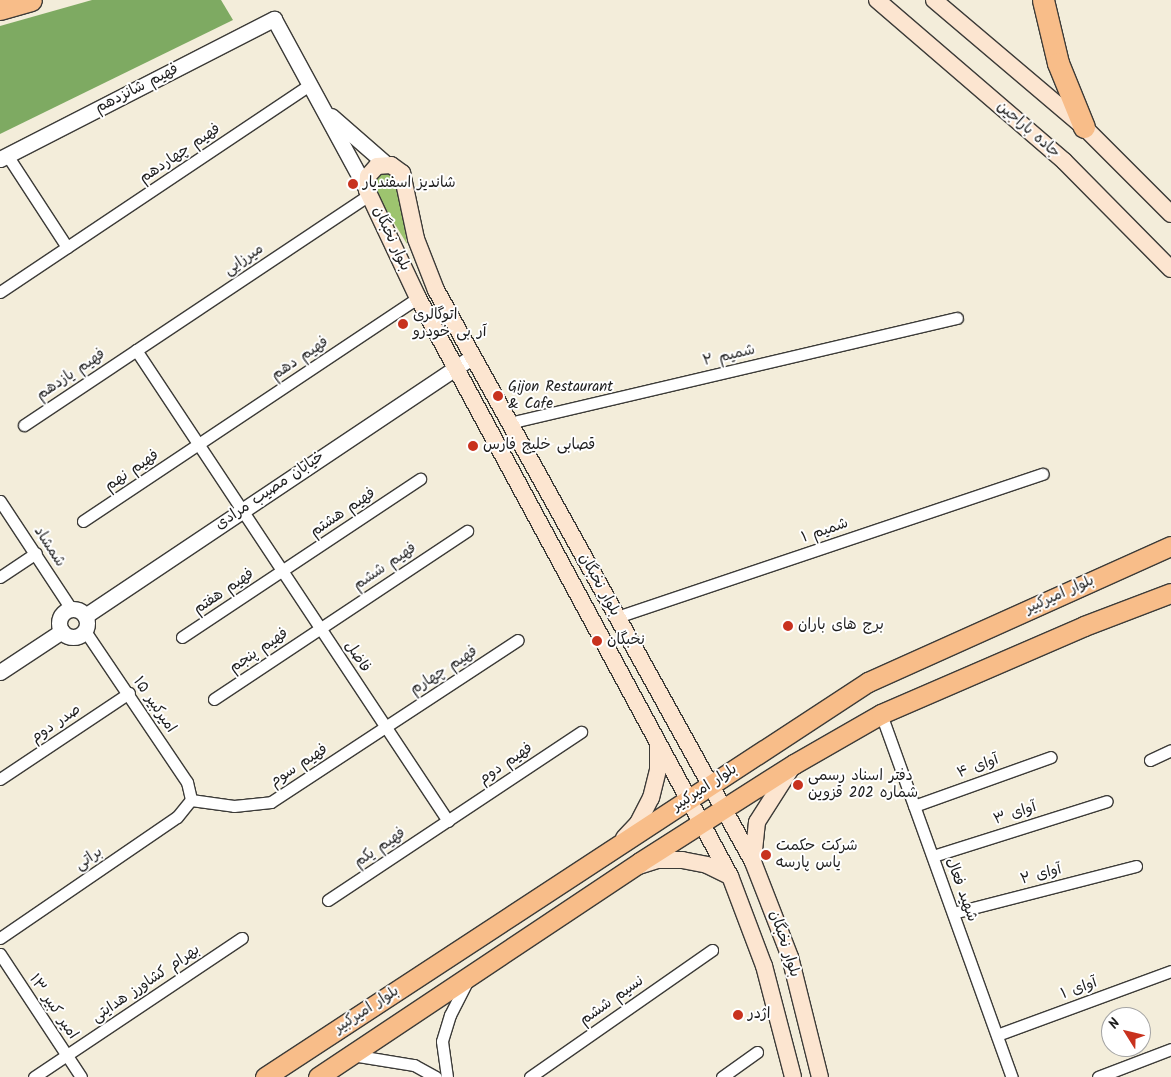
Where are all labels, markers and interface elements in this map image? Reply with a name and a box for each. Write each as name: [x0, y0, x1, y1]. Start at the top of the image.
street label: فهیم شانزدهم: [92, 60, 182, 118]
street label: جاده باراجین: [993, 98, 1063, 162]
street label: فهیم چهاردهم: [136, 120, 224, 188]
place label: شاندیز اسفندیار: [363, 175, 456, 193]
marker: شاندیز اسفندیار: [347, 178, 359, 190]
street label: بلوار نخبگان: [368, 204, 414, 274]
street label: میرزایی: [221, 240, 267, 280]
place label: اتوگالری آر بی خودرو: [413, 306, 486, 341]
marker: اتوگالری آر بی خودرو: [397, 318, 409, 330]
street label: فهیم دهم: [268, 333, 332, 385]
street label: شمیم ۲: [701, 341, 757, 371]
street label: فهیم یازدهم: [33, 345, 109, 405]
place label: Gijon Restaurant & Cafe: [508, 378, 613, 413]
marker: Gijon Restaurant & Cafe: [492, 390, 504, 402]
place label: قصابی خلیج فارس: [483, 437, 595, 455]
marker: قصابی خلیج فارس: [467, 440, 479, 452]
street label: فهیم نهم: [102, 446, 162, 496]
street label: خیابان مصیب مرادی: [212, 448, 328, 534]
street label: فهیم هشتم: [307, 485, 379, 541]
street label: شمیم ۱: [799, 515, 851, 547]
street label: شمشاد: [29, 523, 69, 571]
street label: فهیم ششم: [350, 539, 420, 595]
street label: بلوار نخبگان: [574, 550, 624, 620]
street label: فهیم هفتم: [190, 565, 258, 619]
street label: بلوار امیرکبیر: [1023, 572, 1097, 618]
place label: برج های باران: [798, 617, 884, 635]
marker: برج های باران: [782, 620, 794, 632]
street label: فهیم پنجم: [226, 625, 292, 677]
place label: نخبگان: [607, 632, 645, 650]
marker: نخبگان: [591, 635, 603, 647]
street label: فاضل: [340, 638, 374, 676]
street label: فهیم چهارم: [407, 643, 481, 699]
street label: امیرکبیر ۱۵: [129, 673, 179, 737]
street label: صدر دوم: [28, 701, 84, 747]
street label: فهیم دوم: [476, 739, 536, 789]
street label: فهیم سوم: [267, 741, 331, 791]
street label: آوای ۴: [955, 751, 1001, 783]
street label: بلوار امیرکبیر: [669, 760, 741, 816]
place label: دفتر اسناد رسمی شماره 202 قزوین: [808, 767, 918, 802]
marker: دفتر اسناد رسمی شماره 202 قزوین: [792, 779, 804, 791]
street label: آوای ۳: [991, 799, 1039, 829]
street label: فهیم یکم: [351, 824, 409, 872]
place label: شرکت حکمت یاس پارسه: [776, 837, 858, 872]
street label: براتی: [72, 843, 106, 875]
marker: شرکت حکمت یاس پارسه: [760, 849, 772, 861]
street label: شهید فعال: [941, 856, 981, 924]
street label: آوای ۲: [1018, 861, 1064, 889]
street label: بلوار نخبگان: [765, 908, 803, 980]
street label: بهرام کشاورز هدایتی: [88, 941, 204, 1027]
street label: امیر کبیر ۱۳: [25, 971, 81, 1043]
street label: نسیم ششم: [576, 972, 648, 1030]
street label: آوای ۱: [1058, 974, 1100, 1004]
street label: بلوار امیرکبیر: [331, 982, 403, 1038]
place label: اژدر: [748, 1006, 770, 1024]
north arrow: [1101, 1007, 1151, 1057]
marker: اژدر: [732, 1009, 744, 1021]
text: N: [1103, 1014, 1126, 1034]

